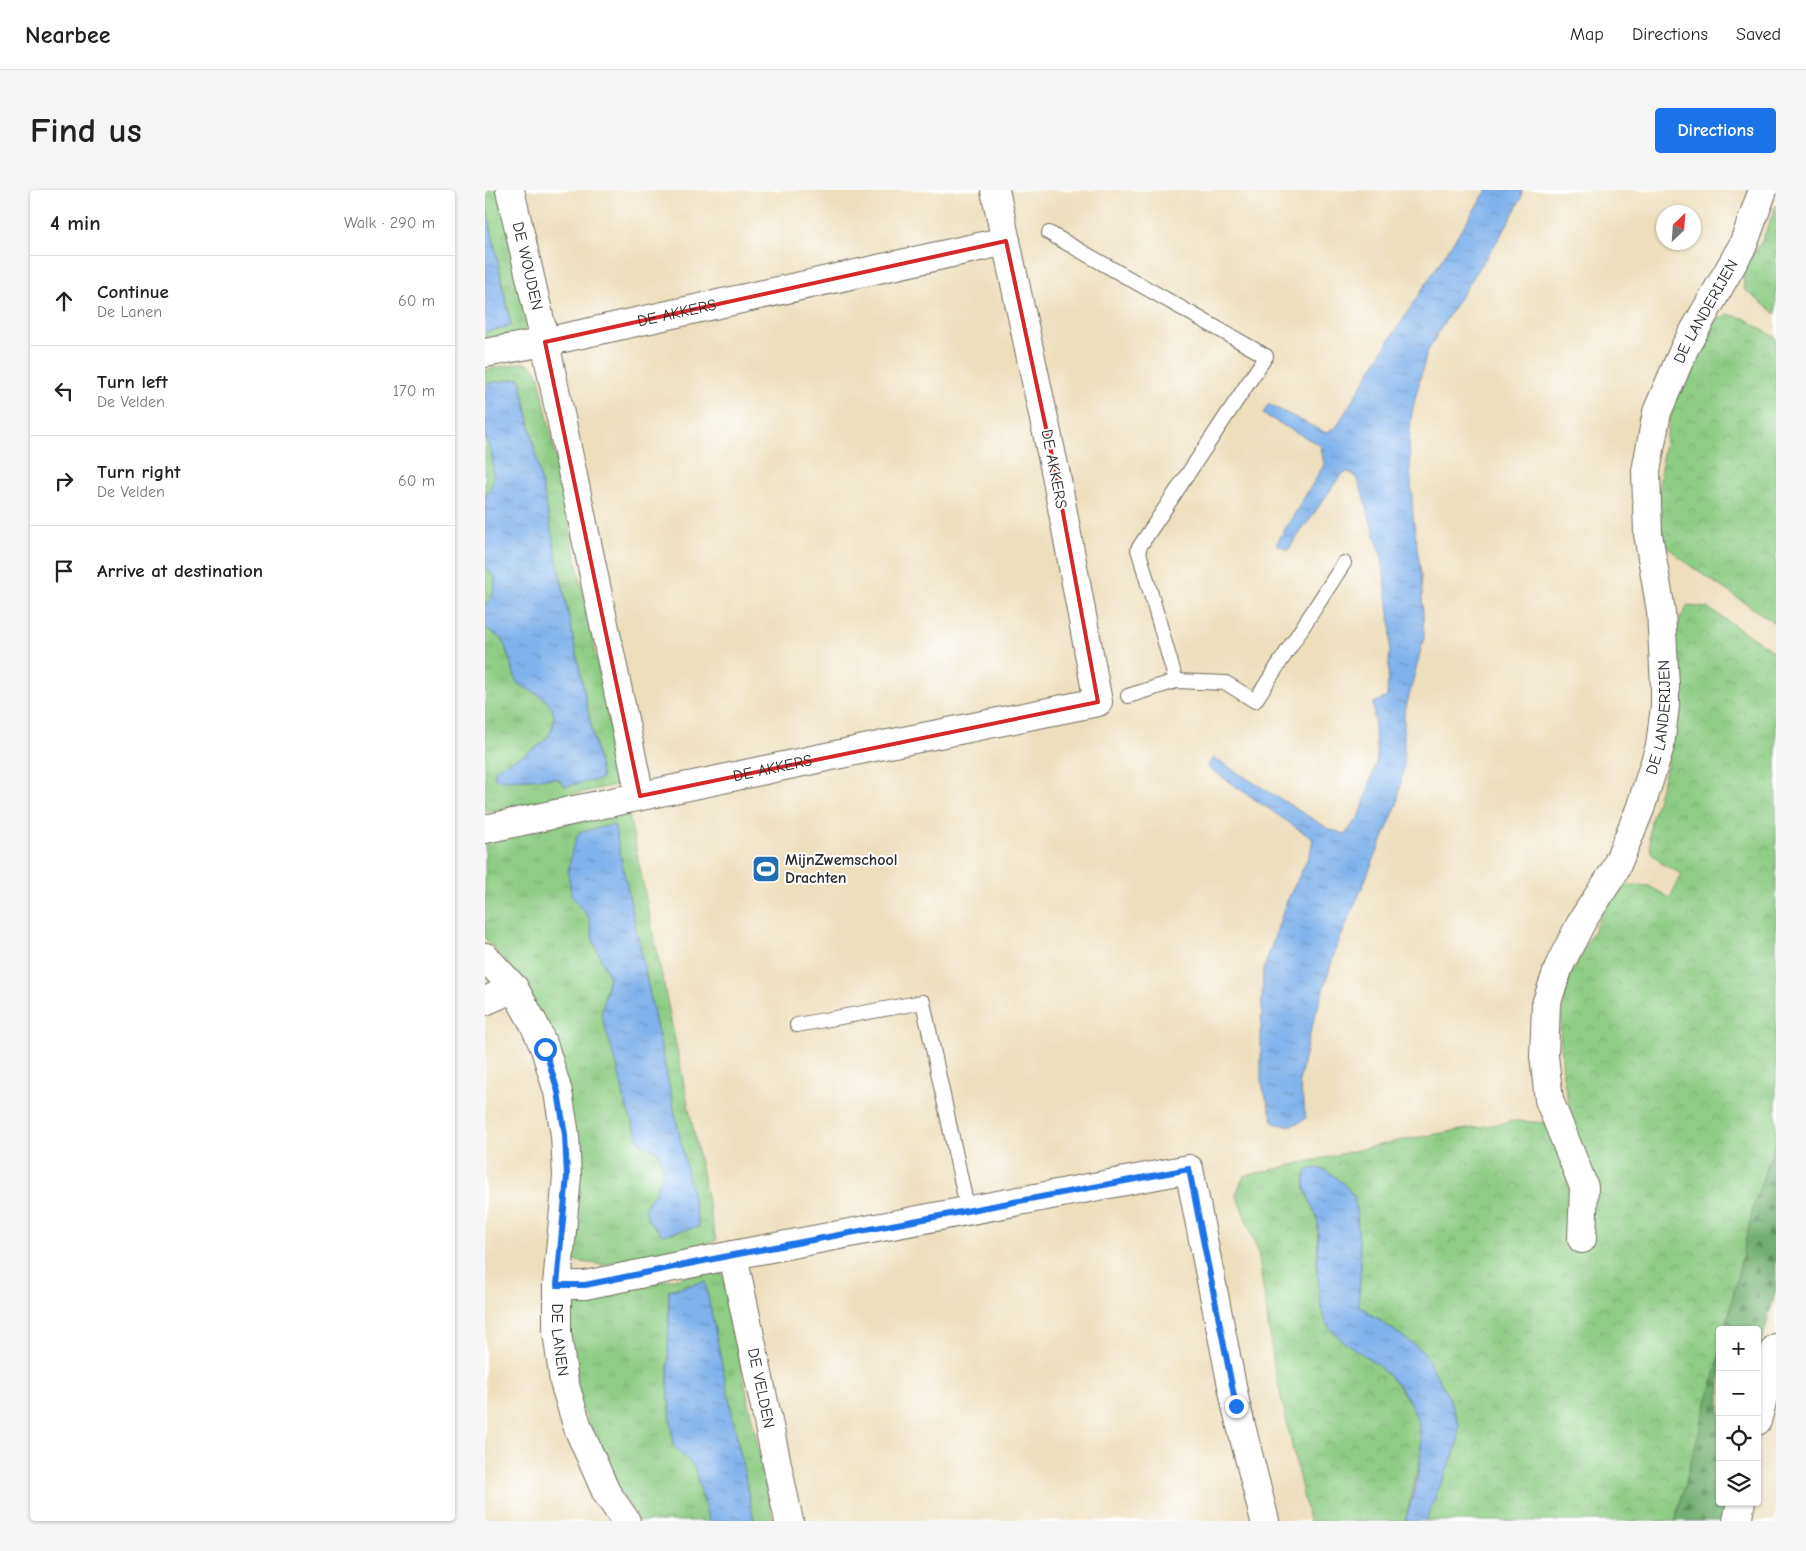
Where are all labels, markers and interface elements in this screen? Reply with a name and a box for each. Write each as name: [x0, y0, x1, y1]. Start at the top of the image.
text: Nearbee: [25, 21, 110, 49]
text: Map: [1570, 24, 1604, 45]
text: Directions: [1632, 24, 1708, 45]
text: Saved: [1736, 24, 1781, 45]
button: Directions: [1655, 108, 1776, 153]
text: Find us: [30, 110, 142, 151]
north arrow: [1656, 205, 1701, 250]
text: 4 min: [50, 211, 101, 235]
text: Walk · 290 m: [344, 214, 435, 232]
street label: DE WOUDEN: [509, 220, 546, 312]
street label: DE LANDERIJEN: [1670, 256, 1742, 366]
text: Continue: [97, 281, 169, 303]
icon: ahead: [50, 287, 78, 315]
text: 60 m: [398, 292, 435, 310]
street label: DE AKKERS: [636, 296, 718, 331]
text: De Lanen: [97, 303, 162, 321]
text: Turn left: [97, 371, 168, 393]
icon: left: [50, 377, 78, 405]
text: 170 m: [393, 382, 435, 400]
text: De Velden: [97, 393, 165, 411]
street label: DE AKKERS: [1038, 428, 1071, 510]
text: Turn right: [97, 461, 181, 483]
icon: right: [50, 467, 78, 495]
text: 60 m: [398, 472, 435, 490]
text: De Velden: [97, 483, 165, 501]
icon: arrive: [50, 557, 78, 585]
text: Arrive at destination: [97, 560, 263, 582]
street label: DE LANDERIJEN: [1642, 659, 1674, 777]
street label: DE AKKERS: [731, 751, 814, 785]
place label: MijnZwemschool Drachten: [785, 851, 897, 887]
sports icon: MijnZwemschool Drachten: [751, 854, 781, 884]
route start: [534, 1038, 557, 1061]
street label: DE LANEN: [548, 1303, 572, 1377]
map controls: [1716, 1326, 1761, 1506]
button: +: [1716, 1326, 1761, 1371]
street label: DE VELDEN: [744, 1346, 778, 1430]
button: −: [1716, 1371, 1761, 1416]
route end: [1225, 1395, 1248, 1418]
button: locate: [1716, 1416, 1761, 1461]
button: layers: [1716, 1461, 1761, 1506]

